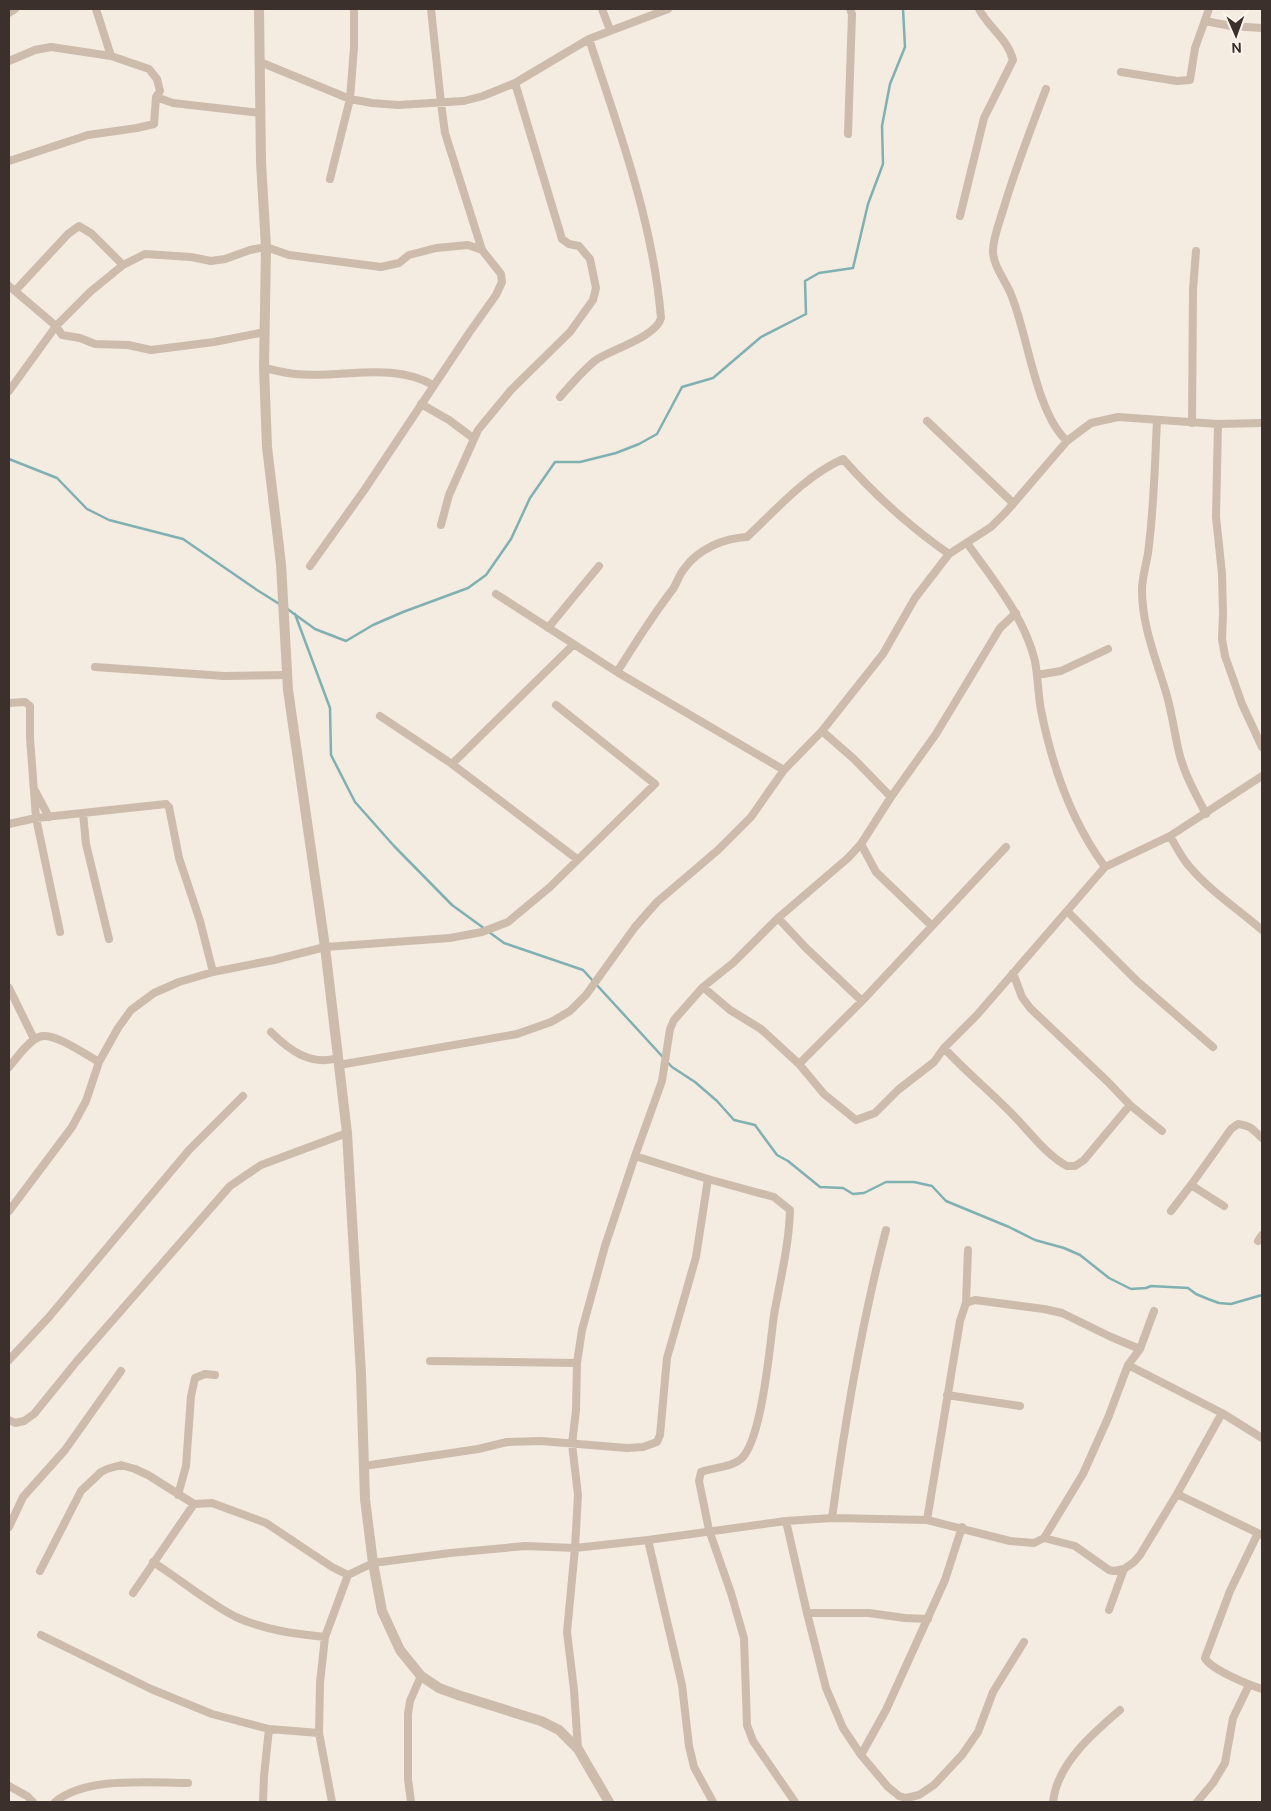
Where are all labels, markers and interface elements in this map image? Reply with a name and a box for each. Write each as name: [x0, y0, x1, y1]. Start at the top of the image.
north arrow: [1211, 10, 1261, 60]
text: N: [1231, 39, 1242, 57]

